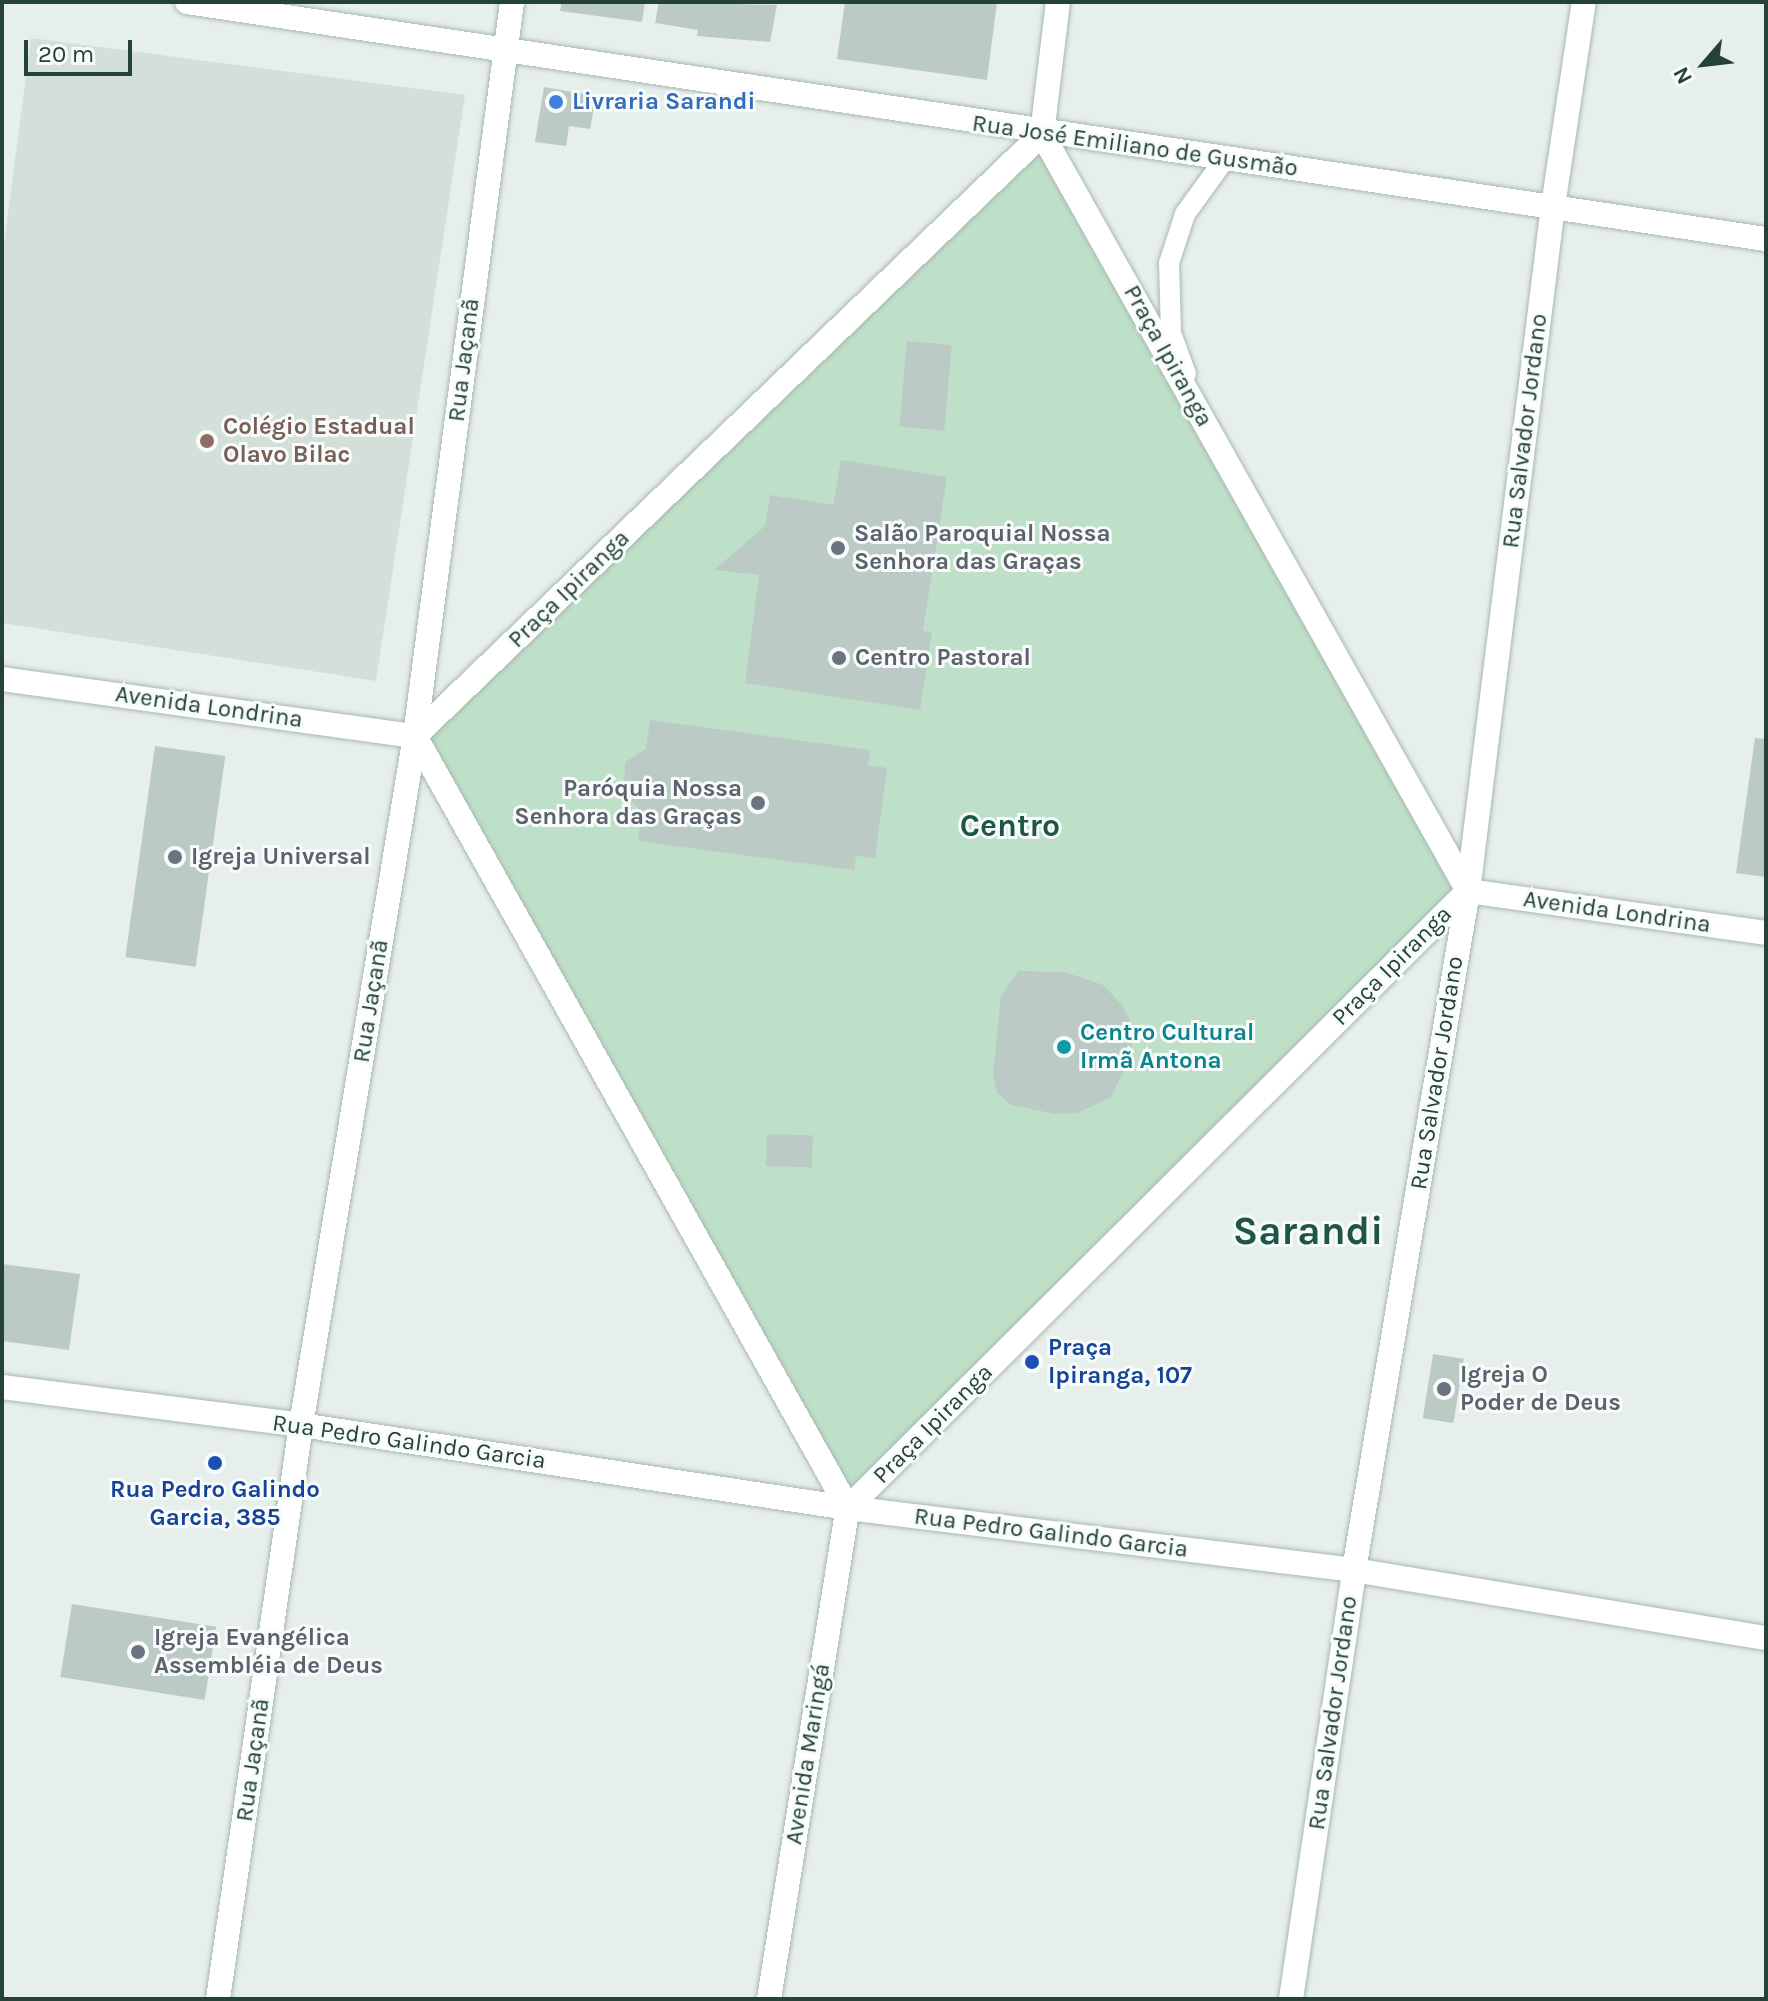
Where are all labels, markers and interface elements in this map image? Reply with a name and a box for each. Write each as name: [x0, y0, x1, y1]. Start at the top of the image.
scale bar: [28, 24, 136, 74]
north arrow: [1664, 24, 1744, 104]
text: 20 m: [38, 40, 94, 68]
text: N: [1668, 62, 1698, 88]
place label: Livraria Sarandi: [572, 88, 755, 116]
marker: Livraria Sarandi: [547, 93, 565, 111]
street label: Rua José Emiliano de Gusmão: [970, 109, 1300, 183]
street label: Praça Ipiranga: [1117, 280, 1219, 432]
street label: Rua Jaçanã: [442, 297, 486, 423]
street label: Rua Salvador Jordano: [1496, 312, 1554, 550]
place label: Colégio Estadual Olavo Bilac: [223, 413, 415, 469]
marker: Colégio Estadual Olavo Bilac: [198, 432, 216, 450]
place label: Salão Paroquial Nossa Senhora das Graças: [854, 520, 1110, 576]
street label: Praça Ipiranga: [502, 524, 636, 654]
marker: Salão Paroquial Nossa Senhora das Graças: [829, 539, 847, 557]
place label: Centro Pastoral: [855, 644, 1031, 672]
marker: Centro Pastoral: [830, 649, 848, 667]
street label: Avenida Londrina: [113, 680, 305, 734]
place label: Paróquia Nossa Senhora das Graças: [514, 775, 742, 831]
marker: Paróquia Nossa Senhora das Graças: [749, 794, 767, 812]
district label: Centro: [960, 807, 1060, 845]
place label: Igreja Universal: [191, 843, 371, 871]
marker: Igreja Universal: [166, 848, 184, 866]
street label: Avenida Londrina: [1521, 885, 1713, 939]
street label: Praça Ipiranga: [1326, 900, 1458, 1032]
street label: Rua Jaçanã: [347, 937, 395, 1065]
street label: Rua Salvador Jordano: [1404, 954, 1470, 1192]
place label: Centro Cultural Irmã Antona: [1080, 1019, 1254, 1075]
marker: Centro Cultural Irmã Antona: [1055, 1038, 1073, 1056]
district label: Sarandi: [1233, 1207, 1383, 1255]
place label: Praça Ipiranga, 107: [1048, 1334, 1192, 1390]
marker: Praça Ipiranga, 107: [1023, 1353, 1041, 1371]
street label: Praça Ipiranga: [867, 1358, 999, 1490]
place label: Igreja O Poder de Deus: [1460, 1361, 1621, 1417]
marker: Igreja O Poder de Deus: [1435, 1380, 1453, 1398]
street label: Rua Pedro Galindo Garcia: [271, 1409, 547, 1475]
marker: Rua Pedro Galindo Garcia, 385: [206, 1454, 224, 1472]
place label: Rua Pedro Galindo Garcia, 385: [110, 1476, 320, 1532]
street label: Rua Pedro Galindo Garcia: [912, 1502, 1190, 1564]
street label: Rua Salvador Jordano: [1302, 1594, 1364, 1832]
place label: Igreja Evangélica Assembléia de Deus: [154, 1624, 383, 1680]
marker: Igreja Evangélica Assembléia de Deus: [129, 1643, 147, 1661]
street label: Avenida Maringá: [779, 1661, 837, 1847]
street label: Rua Jaçanã: [230, 1696, 276, 1824]

